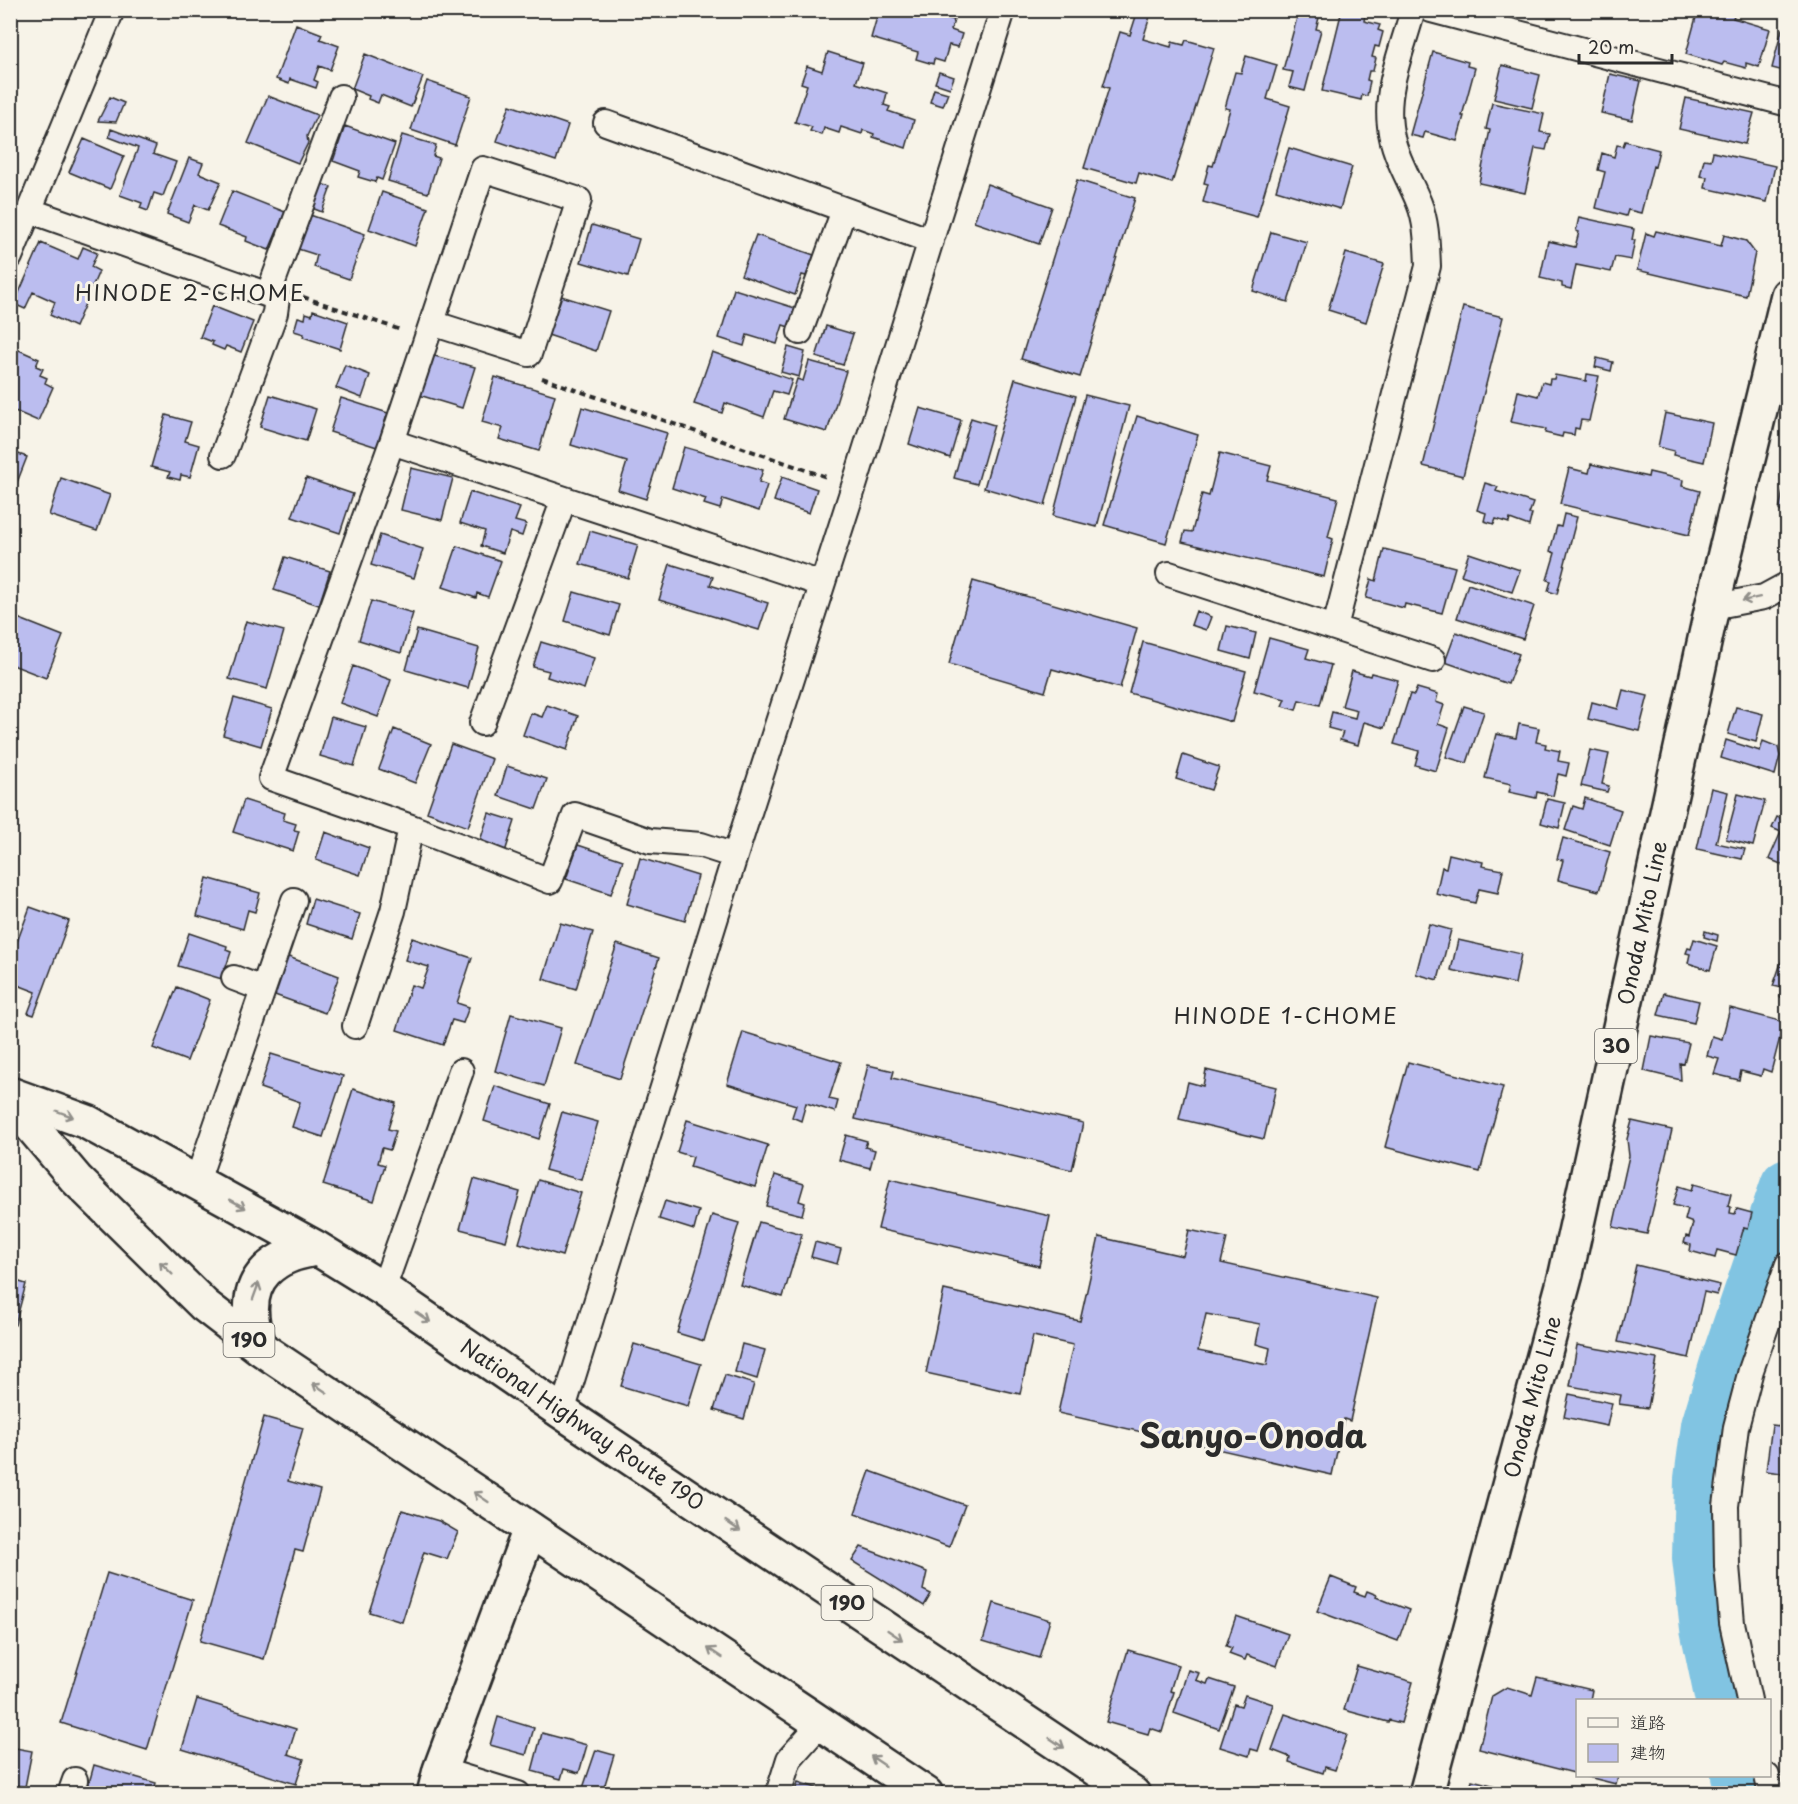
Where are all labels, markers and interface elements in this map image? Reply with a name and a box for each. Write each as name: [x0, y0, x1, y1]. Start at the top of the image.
scale bar: [1579, 27, 1672, 65]
text: 20 m: [1588, 33, 1634, 60]
district label: HINODE 2-CHOME: [75, 275, 305, 308]
one-way arrow: [1742, 594, 1761, 605]
street label: Onoda Mito Line: [1608, 838, 1674, 1008]
district label: HINODE 1-CHOME: [1174, 998, 1398, 1031]
road number: 30: [1595, 1029, 1637, 1063]
one-way arrow: [56, 1110, 74, 1121]
one-way arrow: [229, 1199, 246, 1211]
one-way arrow: [159, 1261, 174, 1275]
one-way arrow: [251, 1282, 262, 1301]
one-way arrow: [414, 1310, 431, 1323]
street label: Onoda Mito Line: [1494, 1312, 1568, 1481]
road number: 190: [224, 1323, 274, 1357]
street label: National Highway Route 190: [455, 1330, 711, 1517]
one-way arrow: [312, 1382, 328, 1394]
district label: Sanyo-Onoda: [1139, 1409, 1368, 1459]
one-way arrow: [473, 1490, 490, 1503]
one-way arrow: [724, 1521, 741, 1533]
road number: 190: [822, 1586, 872, 1620]
one-way arrow: [886, 1629, 903, 1641]
one-way arrow: [708, 1647, 724, 1659]
legend: [1576, 1699, 1771, 1777]
text: 道路: [1630, 1708, 1666, 1735]
one-way arrow: [1049, 1737, 1065, 1749]
text: 建物: [1630, 1738, 1666, 1765]
one-way arrow: [870, 1755, 886, 1767]

